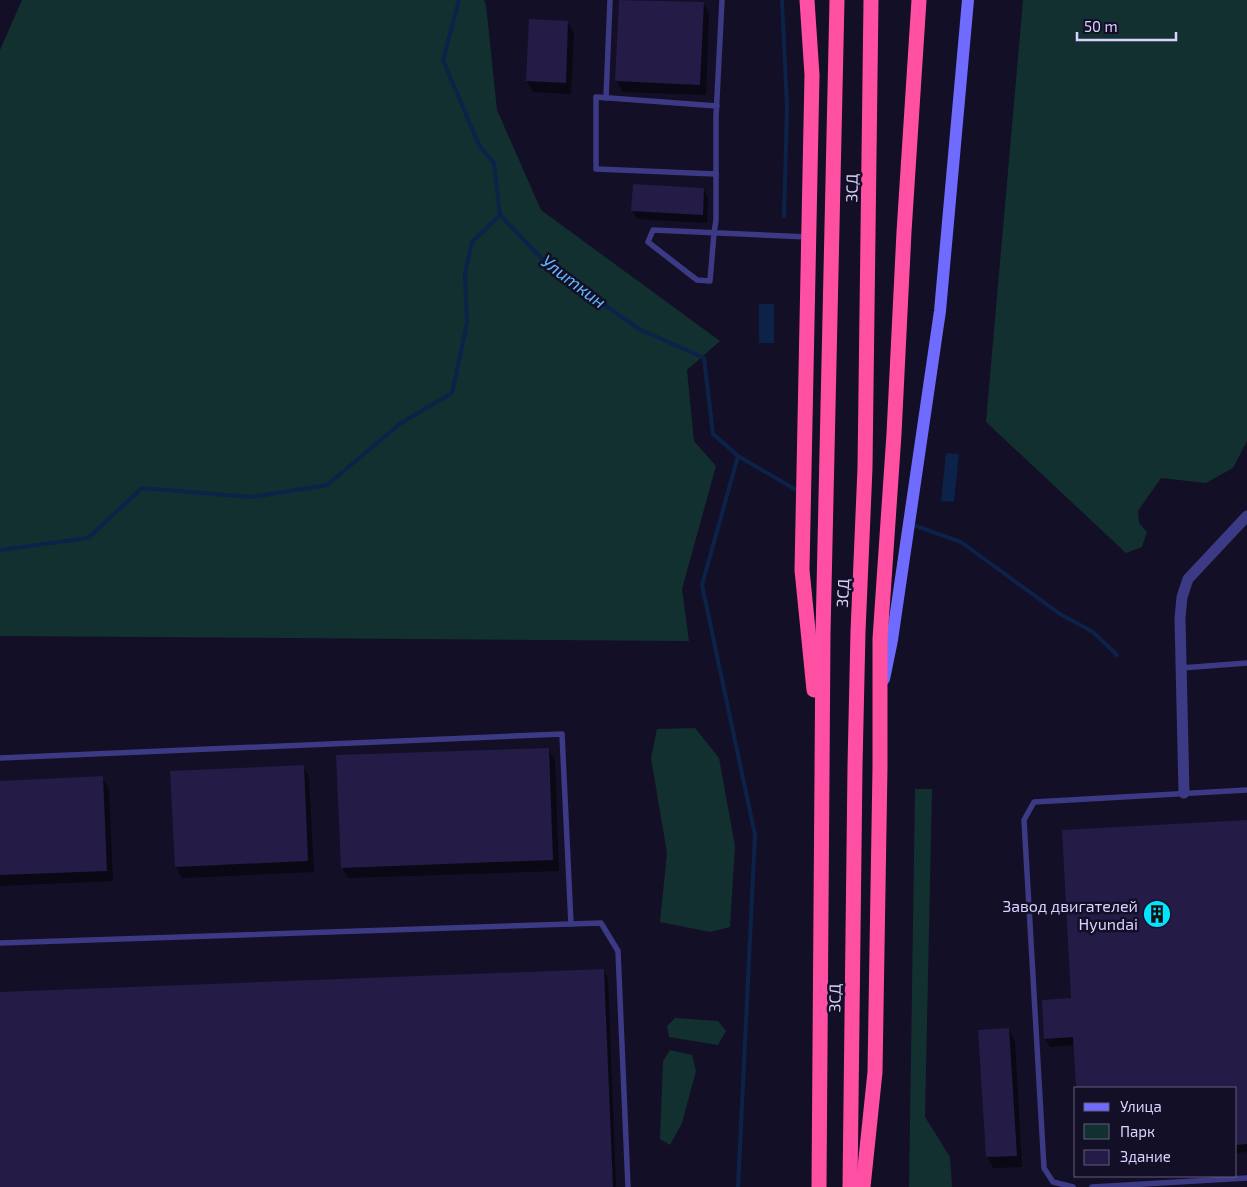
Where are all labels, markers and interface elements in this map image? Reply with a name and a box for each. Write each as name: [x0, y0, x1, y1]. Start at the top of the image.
scale bar: [1077, 10, 1176, 42]
text: 50 m: [1084, 17, 1118, 35]
street label: ЗСД: [841, 173, 861, 203]
water label: Улиткин: [537, 250, 611, 312]
street label: ЗСД: [832, 578, 852, 608]
place label: Завод двигателей Hyundai: [1002, 896, 1138, 933]
building icon: Завод двигателей Hyundai: [1142, 899, 1172, 929]
street label: ЗСД: [824, 983, 844, 1013]
legend: [1074, 1087, 1237, 1177]
text: Улица: [1120, 1097, 1162, 1115]
text: Парк: [1120, 1122, 1155, 1140]
text: Здание: [1120, 1147, 1171, 1165]

